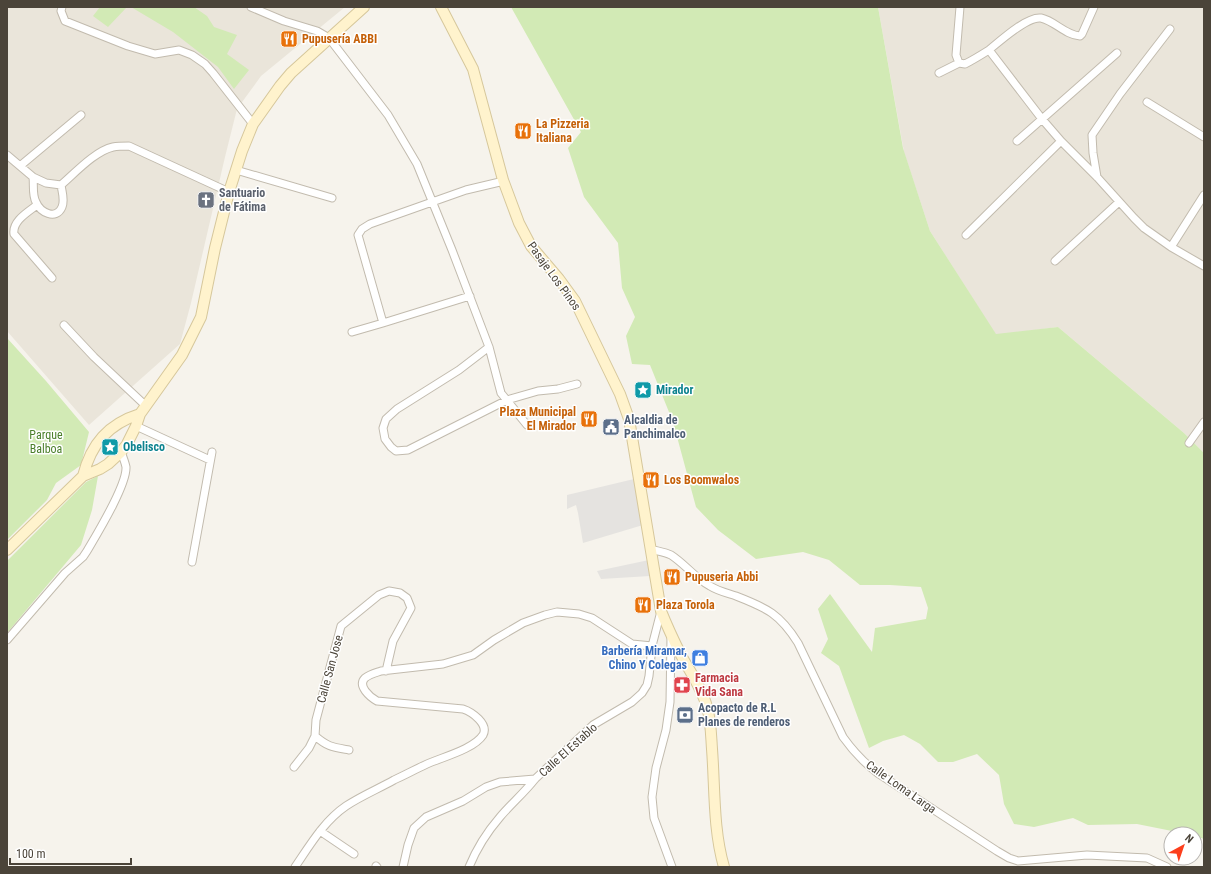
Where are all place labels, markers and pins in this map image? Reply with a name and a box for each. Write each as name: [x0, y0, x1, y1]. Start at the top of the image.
restaurant icon: Pupusería ABBI: [279, 29, 299, 49]
place label: Pupusería ABBI: [302, 32, 377, 46]
place label: La Pizzeria Italiana: [536, 117, 590, 145]
restaurant icon: La Pizzeria Italiana: [513, 121, 533, 141]
place label: Santuario de Fátima: [219, 186, 266, 214]
church icon: Santuario de Fátima: [196, 190, 216, 210]
place icon: Mirador: [633, 380, 653, 400]
place label: Mirador: [656, 383, 693, 397]
place label: Plaza Municipal El Mirador: [500, 405, 576, 433]
restaurant icon: Plaza Municipal El Mirador: [579, 409, 599, 429]
place label: Alcaldia de Panchimalco: [624, 413, 686, 441]
public building icon: Alcaldia de Panchimalco: [601, 417, 621, 437]
place icon: Obelisco: [100, 437, 120, 457]
place label: Obelisco: [123, 440, 165, 454]
restaurant icon: Los Boomwalos: [641, 470, 661, 490]
place label: Los Boomwalos: [664, 473, 740, 487]
restaurant icon: Pupuseria Abbi: [662, 567, 682, 587]
place label: Pupuseria Abbi: [685, 570, 758, 584]
restaurant icon: Plaza Torola: [633, 595, 653, 615]
place label: Plaza Torola: [656, 598, 715, 612]
place label: Barbería Miramar, Chino Y Colegas: [601, 644, 688, 672]
shop icon: Barbería Miramar, Chino Y Colegas: [690, 648, 710, 668]
place label: Farmacia Vida Sana: [695, 671, 743, 699]
pharmacy icon: Farmacia Vida Sana: [672, 675, 692, 695]
place label: Acopacto de R.L Planes de renderos: [698, 701, 791, 729]
bank icon: Acopacto de R.L Planes de renderos: [675, 705, 695, 725]

